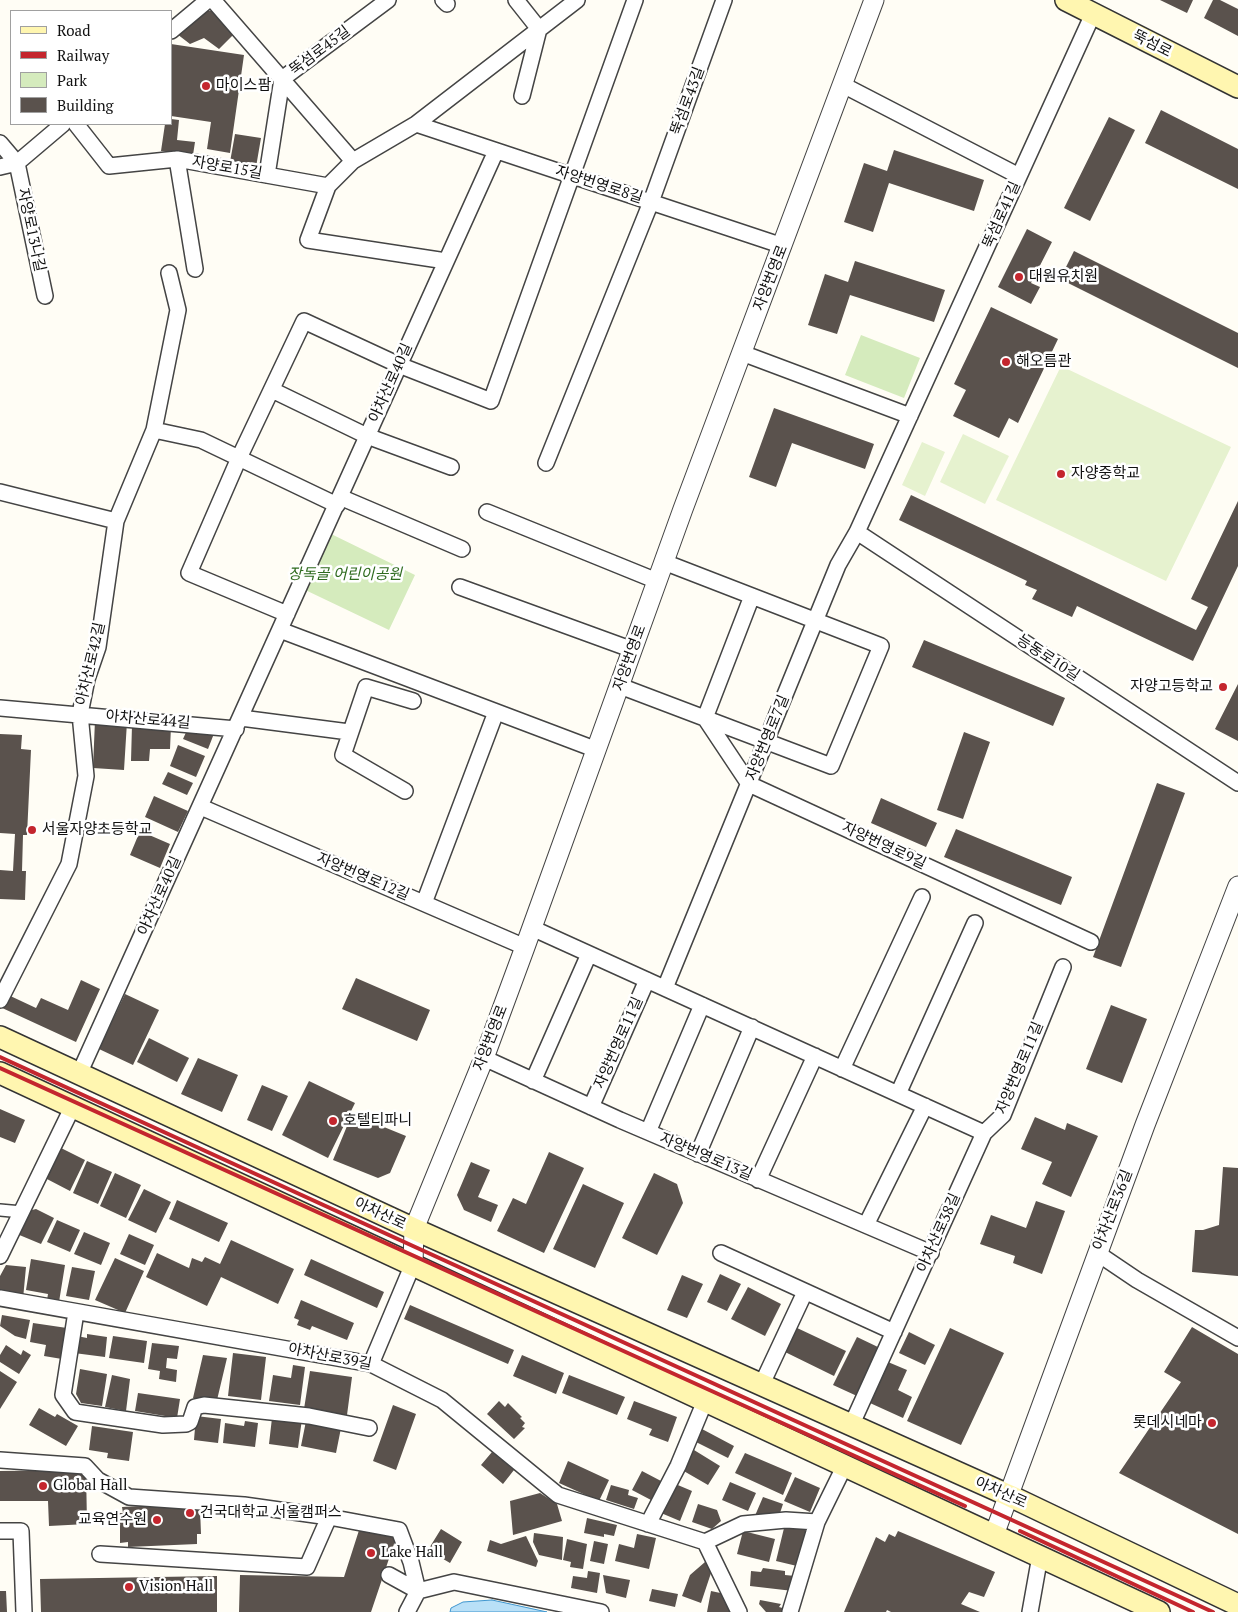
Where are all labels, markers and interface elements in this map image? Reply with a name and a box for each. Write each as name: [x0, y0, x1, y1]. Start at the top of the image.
legend: [10, 10, 172, 125]
text: Road: [57, 20, 90, 40]
street label: 뚝섬로45길: [286, 22, 354, 80]
street label: 뚝섬로: [1129, 27, 1175, 61]
text: Railway: [57, 45, 109, 65]
street label: 뚝섬로43길: [667, 64, 709, 138]
text: Park: [57, 70, 87, 90]
place label: 마이스팜: [216, 77, 271, 95]
marker: 마이스팜: [200, 80, 212, 92]
text: Building: [57, 95, 114, 115]
street label: 자양로15길: [190, 153, 264, 183]
street label: 자양번영로8길: [553, 162, 645, 208]
street label: 뚝섬로41길: [979, 179, 1025, 251]
street label: 자양로13나길: [13, 187, 49, 273]
street label: 자양번영로: [750, 243, 792, 313]
place label: 대원유치원: [1029, 268, 1098, 286]
marker: 대원유치원: [1013, 271, 1025, 283]
street label: 아차산로40길: [365, 341, 417, 425]
place label: 해오름관: [1016, 353, 1071, 371]
marker: 해오름관: [1000, 356, 1012, 368]
place label: 자양중학교: [1071, 465, 1140, 483]
marker: 자양중학교: [1055, 468, 1067, 480]
park label: 장독골 어린이공원: [288, 566, 402, 584]
street label: 아차산로42길: [73, 621, 109, 707]
street label: 자양번영로: [610, 623, 650, 693]
street label: 능동로10길: [1013, 631, 1083, 685]
place label: 자양고등학교: [1130, 678, 1213, 696]
marker: 자양고등학교: [1217, 681, 1229, 693]
street label: 자양번영로7길: [743, 693, 793, 783]
street label: 아차산로44길: [105, 707, 191, 733]
street label: 자양번영로9길: [839, 819, 929, 873]
place label: 서울자양초등학교: [42, 821, 152, 839]
marker: 서울자양초등학교: [26, 824, 38, 836]
street label: 자양번영로12길: [314, 849, 412, 905]
street label: 아차산로40길: [134, 854, 186, 938]
street label: 자양번영로11길: [591, 994, 647, 1092]
street label: 자양번영로: [470, 1003, 512, 1073]
street label: 자양번영로11길: [992, 1019, 1048, 1117]
place label: 호텔티파니: [343, 1112, 412, 1130]
marker: 호텔티파니: [327, 1115, 339, 1127]
street label: 자양번영로13길: [657, 1129, 755, 1185]
street label: 아차산로36길: [1089, 1167, 1137, 1253]
street label: 아차산로38길: [913, 1191, 965, 1275]
street label: 아차산로: [351, 1194, 409, 1234]
street label: 아차산로39길: [287, 1340, 373, 1374]
place label: 롯데시네마: [1133, 1414, 1202, 1432]
marker: 롯데시네마: [1206, 1417, 1218, 1429]
street label: 아차산로: [972, 1474, 1030, 1512]
place label: Global Hall: [53, 1477, 128, 1495]
marker: Global Hall: [37, 1480, 49, 1492]
place label: 건국대학교 서울캠퍼스: [200, 1504, 342, 1522]
marker: 건국대학교 서울캠퍼스: [184, 1507, 196, 1519]
place label: 교육연수원: [78, 1511, 147, 1529]
marker: 교육연수원: [151, 1514, 163, 1526]
place label: Lake Hall: [381, 1544, 443, 1562]
marker: Lake Hall: [365, 1547, 377, 1559]
place label: Vision Hall: [139, 1578, 213, 1596]
marker: Vision Hall: [123, 1581, 135, 1593]

